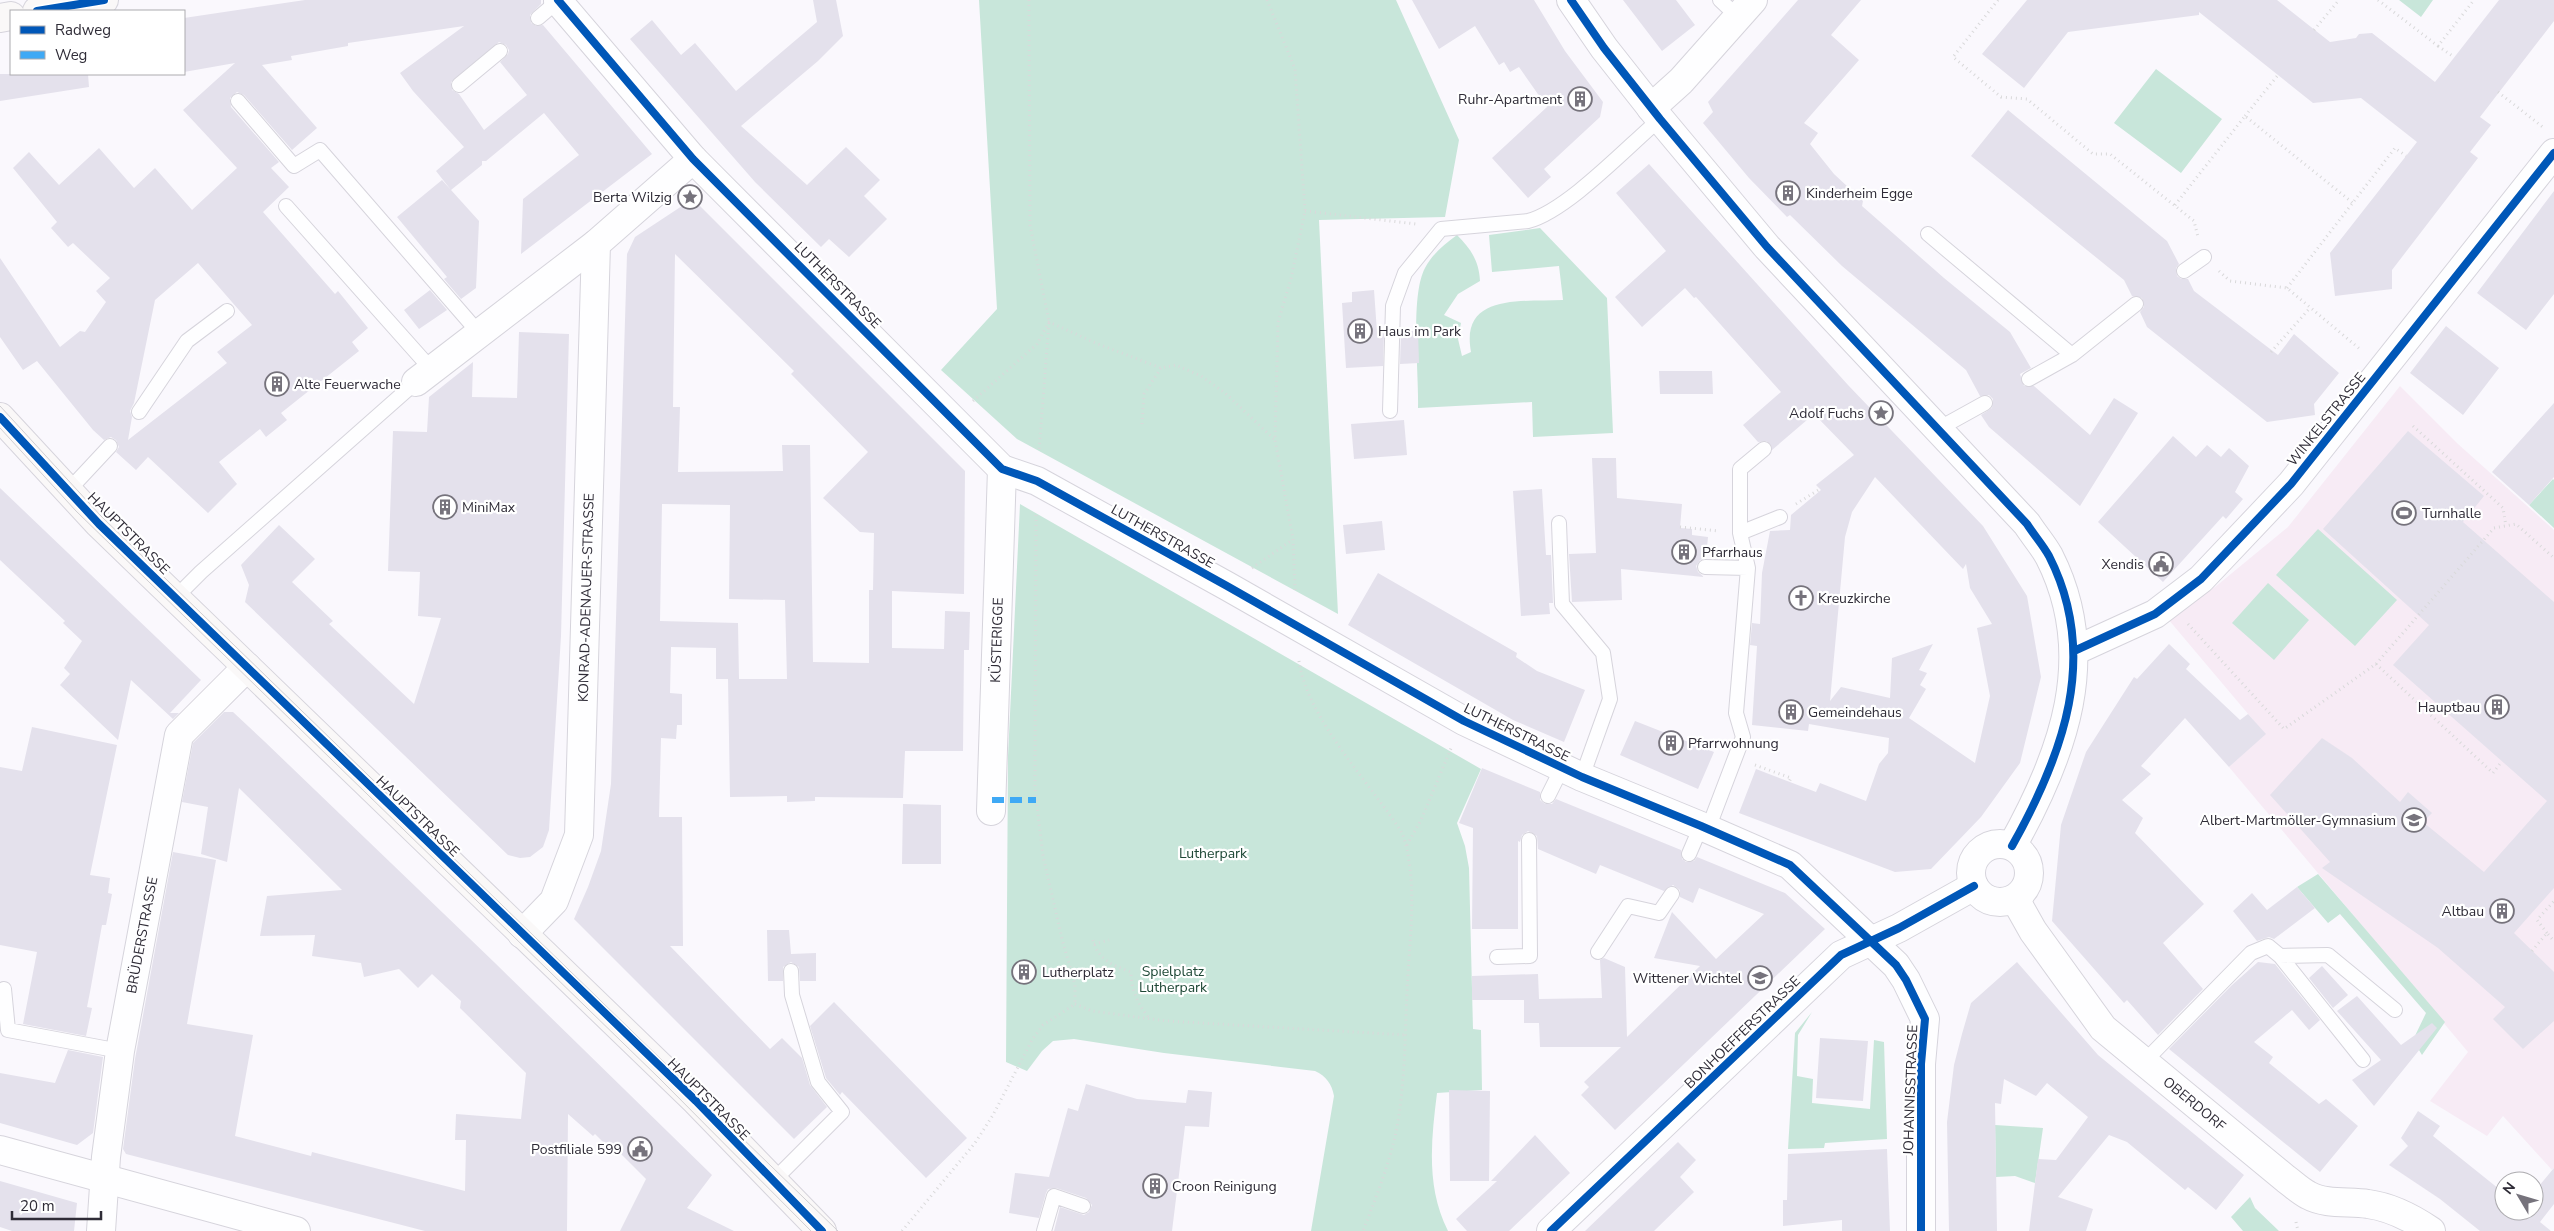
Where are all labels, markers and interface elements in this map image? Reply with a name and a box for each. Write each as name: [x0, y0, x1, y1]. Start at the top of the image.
legend: [10, 10, 185, 75]
text: Radweg: [55, 20, 111, 40]
text: Weg: [55, 45, 87, 65]
building icon: Ruhr-Apartment: [1567, 86, 1593, 112]
place label: Ruhr-Apartment: [1458, 90, 1562, 109]
building icon: Kinderheim Egge: [1775, 180, 1801, 206]
place icon: Berta Wilzig: [677, 184, 703, 210]
place label: Kinderheim Egge: [1806, 184, 1913, 203]
place label: Berta Wilzig: [593, 188, 672, 207]
street label: LUTHERSTRASSE: [790, 238, 885, 333]
building icon: Haus im Park: [1347, 318, 1373, 344]
place label: Haus im Park: [1378, 322, 1462, 341]
street label: WINKELSTRASSE: [2283, 369, 2370, 470]
building icon: Alte Feuerwache: [264, 371, 290, 397]
place label: Alte Feuerwache: [294, 375, 401, 394]
place icon: Adolf Fuchs: [1868, 400, 1894, 426]
place label: Adolf Fuchs: [1789, 404, 1864, 423]
street label: HAUPTSTRASSE: [83, 488, 174, 579]
street label: KONRAD-ADENAUER-STRASSE: [574, 493, 599, 702]
building icon: MiniMax: [432, 494, 458, 520]
place label: MiniMax: [462, 498, 516, 517]
street label: LUTHERSTRASSE: [1108, 500, 1218, 573]
sports icon: Turnhalle: [2391, 500, 2417, 526]
place label: Turnhalle: [2422, 504, 2481, 523]
building icon: Pfarrhaus: [1671, 539, 1697, 565]
place label: Pfarrhaus: [1702, 543, 1763, 562]
public building icon: Xendis: [2148, 551, 2174, 577]
place label: Xendis: [2101, 555, 2144, 574]
church icon: Kreuzkirche: [1788, 585, 1814, 611]
place label: Kreuzkirche: [1818, 589, 1891, 608]
street label: KÜSTERIGGE: [986, 597, 1008, 683]
building icon: Hauptbau: [2484, 694, 2510, 720]
place label: Hauptbau: [2418, 698, 2480, 717]
street label: LUTHERSTRASSE: [1461, 699, 1573, 766]
building icon: Gemeindehaus: [1778, 699, 1804, 725]
place label: Gemeindehaus: [1808, 703, 1902, 722]
building icon: Pfarrwohnung: [1658, 730, 1684, 756]
place label: Pfarrwohnung: [1688, 734, 1779, 753]
street label: HAUPTSTRASSE: [372, 772, 464, 861]
school or university icon: Albert-Martmöller-Gymnasium: [2401, 807, 2427, 833]
place label: Albert-Martmöller-Gymnasium: [2200, 811, 2396, 830]
park label: Lutherpark: [1179, 844, 1248, 863]
street label: BRÜDERSTRASSE: [122, 875, 162, 995]
building icon: Altbau: [2489, 898, 2515, 924]
place label: Altbau: [2441, 902, 2484, 921]
building icon: Lutherplatz: [1011, 959, 1037, 985]
park label: Spielplatz Lutherpark: [1139, 962, 1208, 997]
place label: Lutherplatz: [1042, 963, 1114, 982]
school or university icon: Wittener Wichtel: [1747, 965, 1773, 991]
place label: Wittener Wichtel: [1633, 969, 1743, 988]
street label: BONHOEFFERSTRASSE: [1680, 972, 1805, 1093]
street label: JOHANNISSTRASSE: [1899, 1024, 1922, 1157]
street label: HAUPTSTRASSE: [663, 1054, 754, 1145]
street label: OBERDORF: [2159, 1072, 2230, 1136]
public building icon: Postfiliale 599: [627, 1136, 653, 1162]
place label: Postfiliale 599: [531, 1140, 622, 1159]
north arrow: [2494, 1171, 2544, 1221]
building icon: Croon Reinigung: [1142, 1173, 1168, 1199]
place label: Croon Reinigung: [1172, 1177, 1277, 1196]
text: N: [2498, 1178, 2520, 1198]
scale bar: [12, 1188, 101, 1220]
text: 20 m: [20, 1196, 55, 1216]

